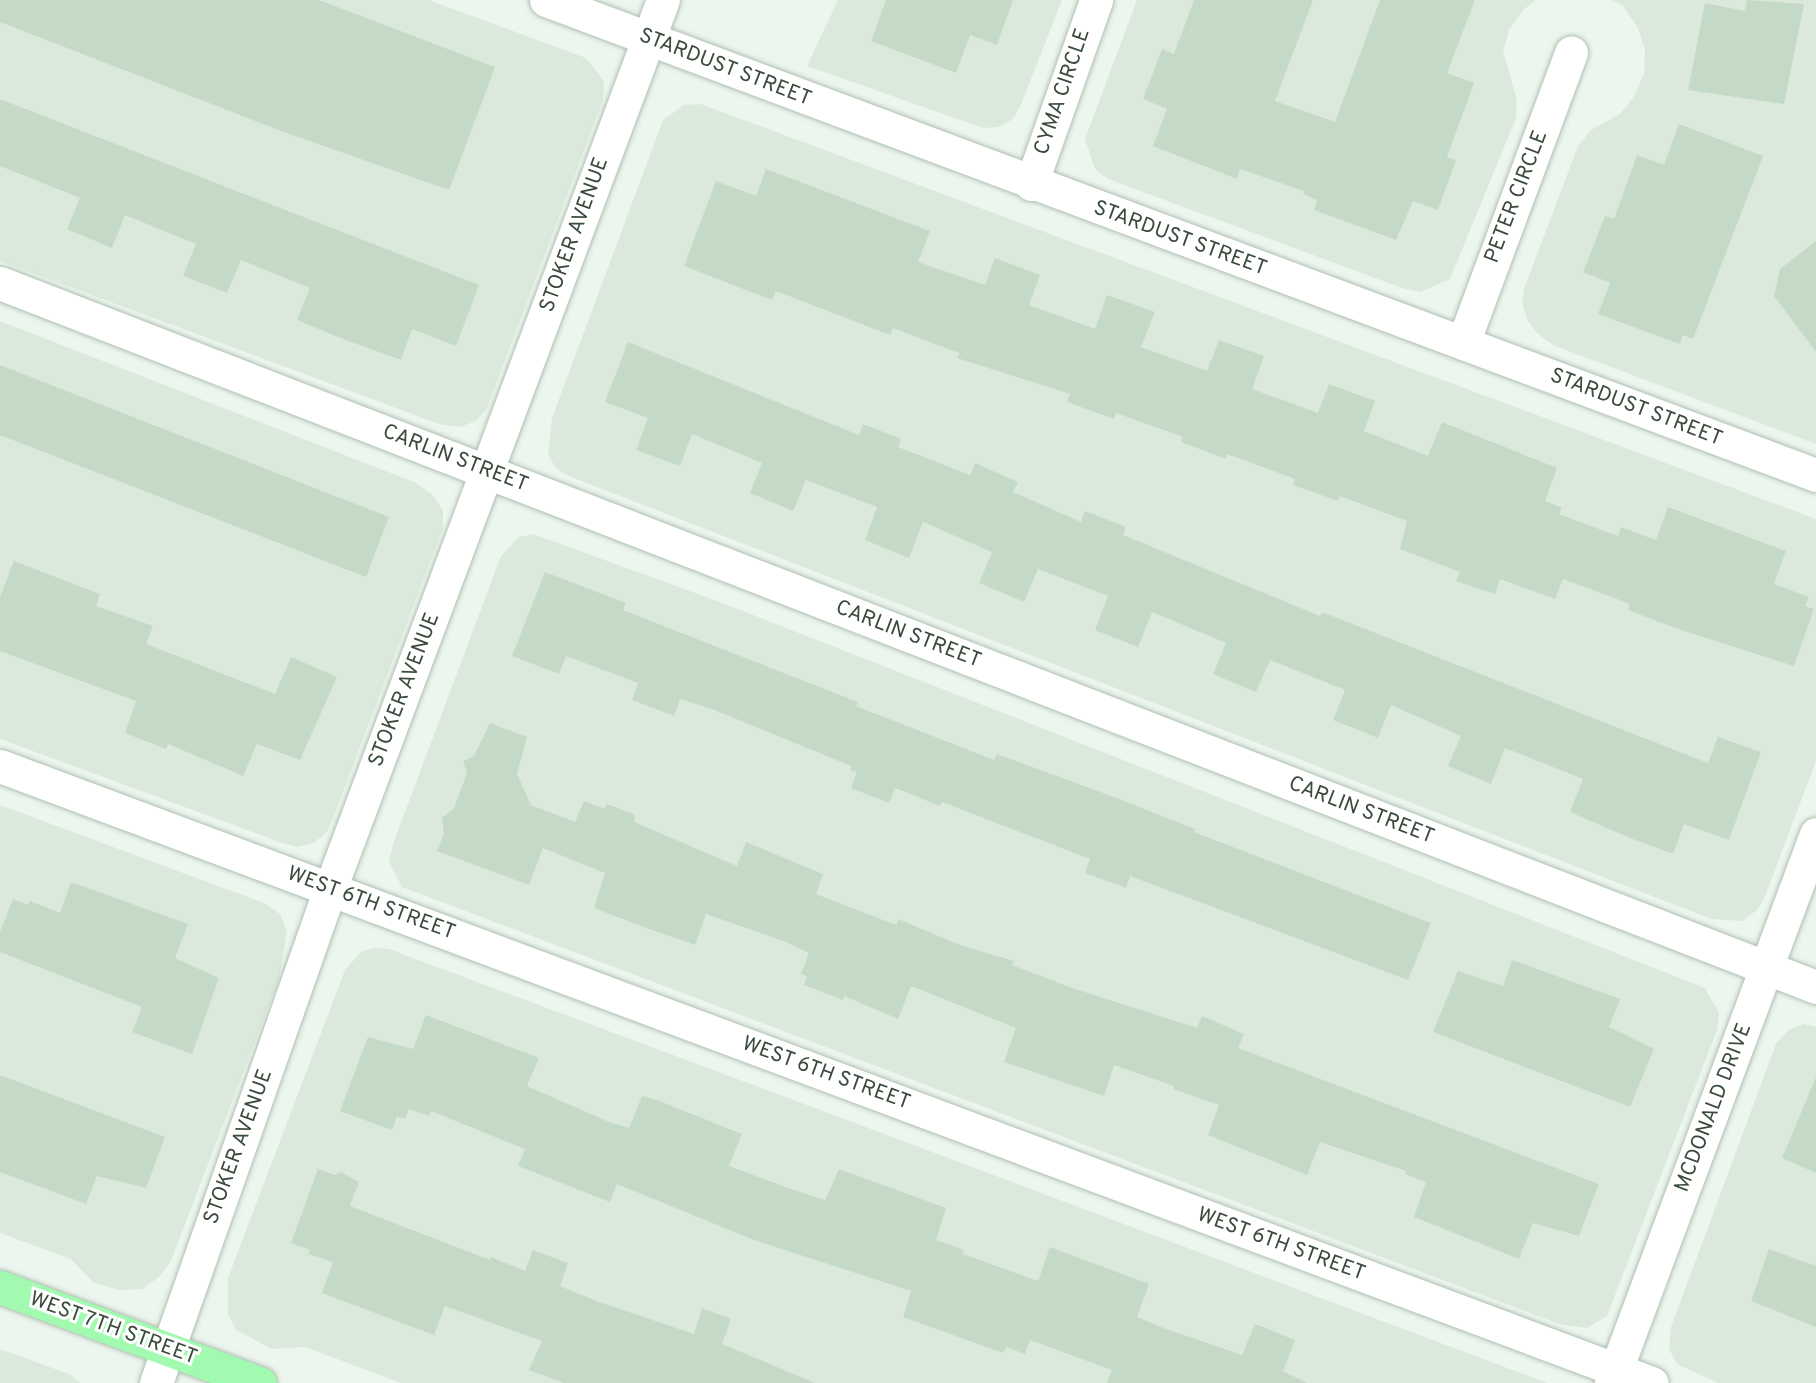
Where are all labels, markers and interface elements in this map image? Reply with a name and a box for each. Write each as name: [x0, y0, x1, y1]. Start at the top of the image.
street label: STARDUST STREET: [635, 23, 815, 113]
street label: CYMA CIRCLE: [1029, 25, 1097, 159]
street label: PETER CIRCLE: [1480, 127, 1554, 267]
street label: STOKER AVENUE: [535, 154, 615, 316]
street label: STARDUST STREET: [1089, 196, 1271, 282]
street label: STARDUST STREET: [1546, 363, 1726, 453]
street label: CARLIN STREET: [379, 420, 531, 498]
street label: CARLIN STREET: [832, 596, 984, 674]
street label: STOKER AVENUE: [364, 609, 446, 771]
street label: CARLIN STREET: [1285, 772, 1437, 850]
street label: WEST 6TH STREET: [283, 862, 459, 946]
street label: MCDONALD DRIVE: [1670, 1020, 1758, 1196]
street label: WEST 6TH STREET: [738, 1032, 914, 1116]
street label: STOKER AVENUE: [199, 1066, 279, 1228]
street label: WEST 6TH STREET: [1193, 1203, 1369, 1287]
street label: WEST 7TH STREET: [25, 1287, 201, 1371]

